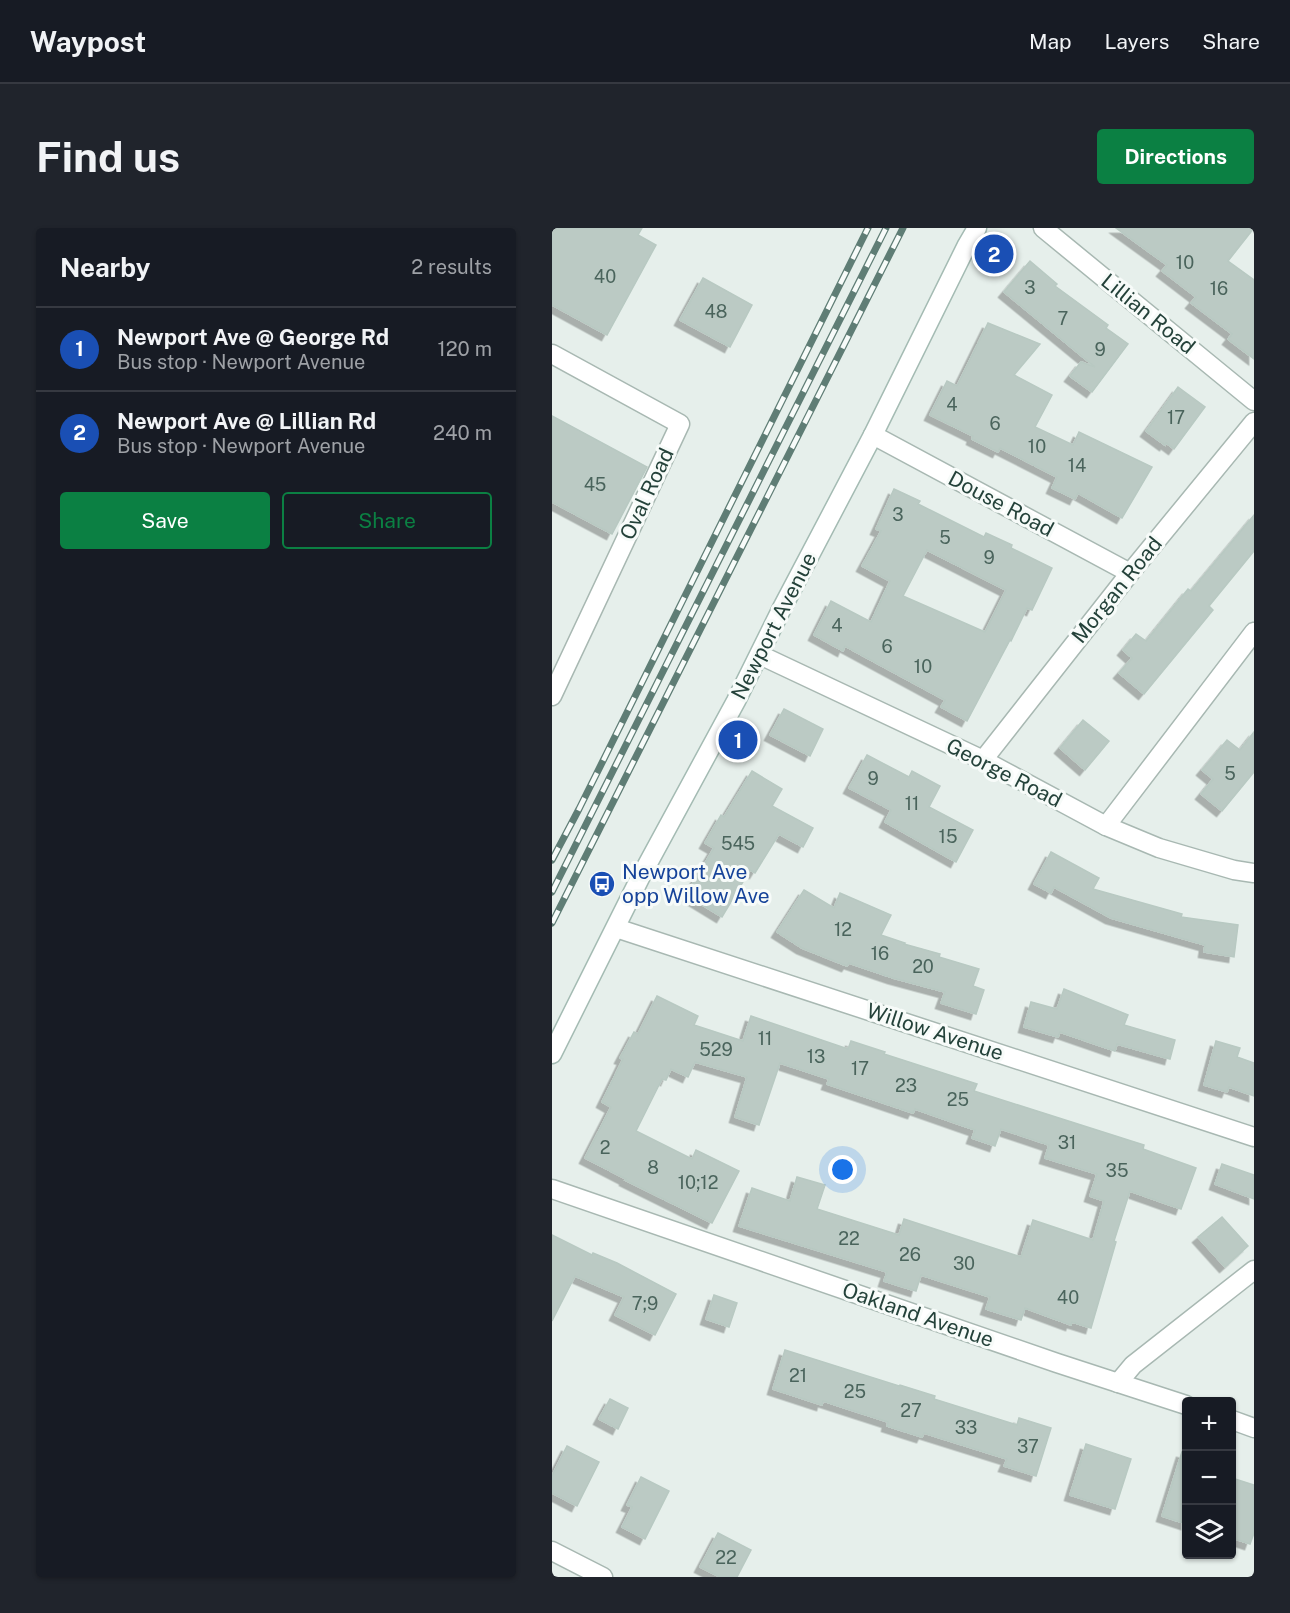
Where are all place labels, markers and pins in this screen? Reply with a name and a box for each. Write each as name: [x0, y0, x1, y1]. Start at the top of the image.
pin: 2: [974, 231, 1014, 276]
pin: 1: [718, 718, 758, 762]
place label: Newport Ave opp Willow Ave: [622, 859, 770, 908]
bus stop icon: Newport Ave opp Willow Ave: [587, 869, 617, 899]

